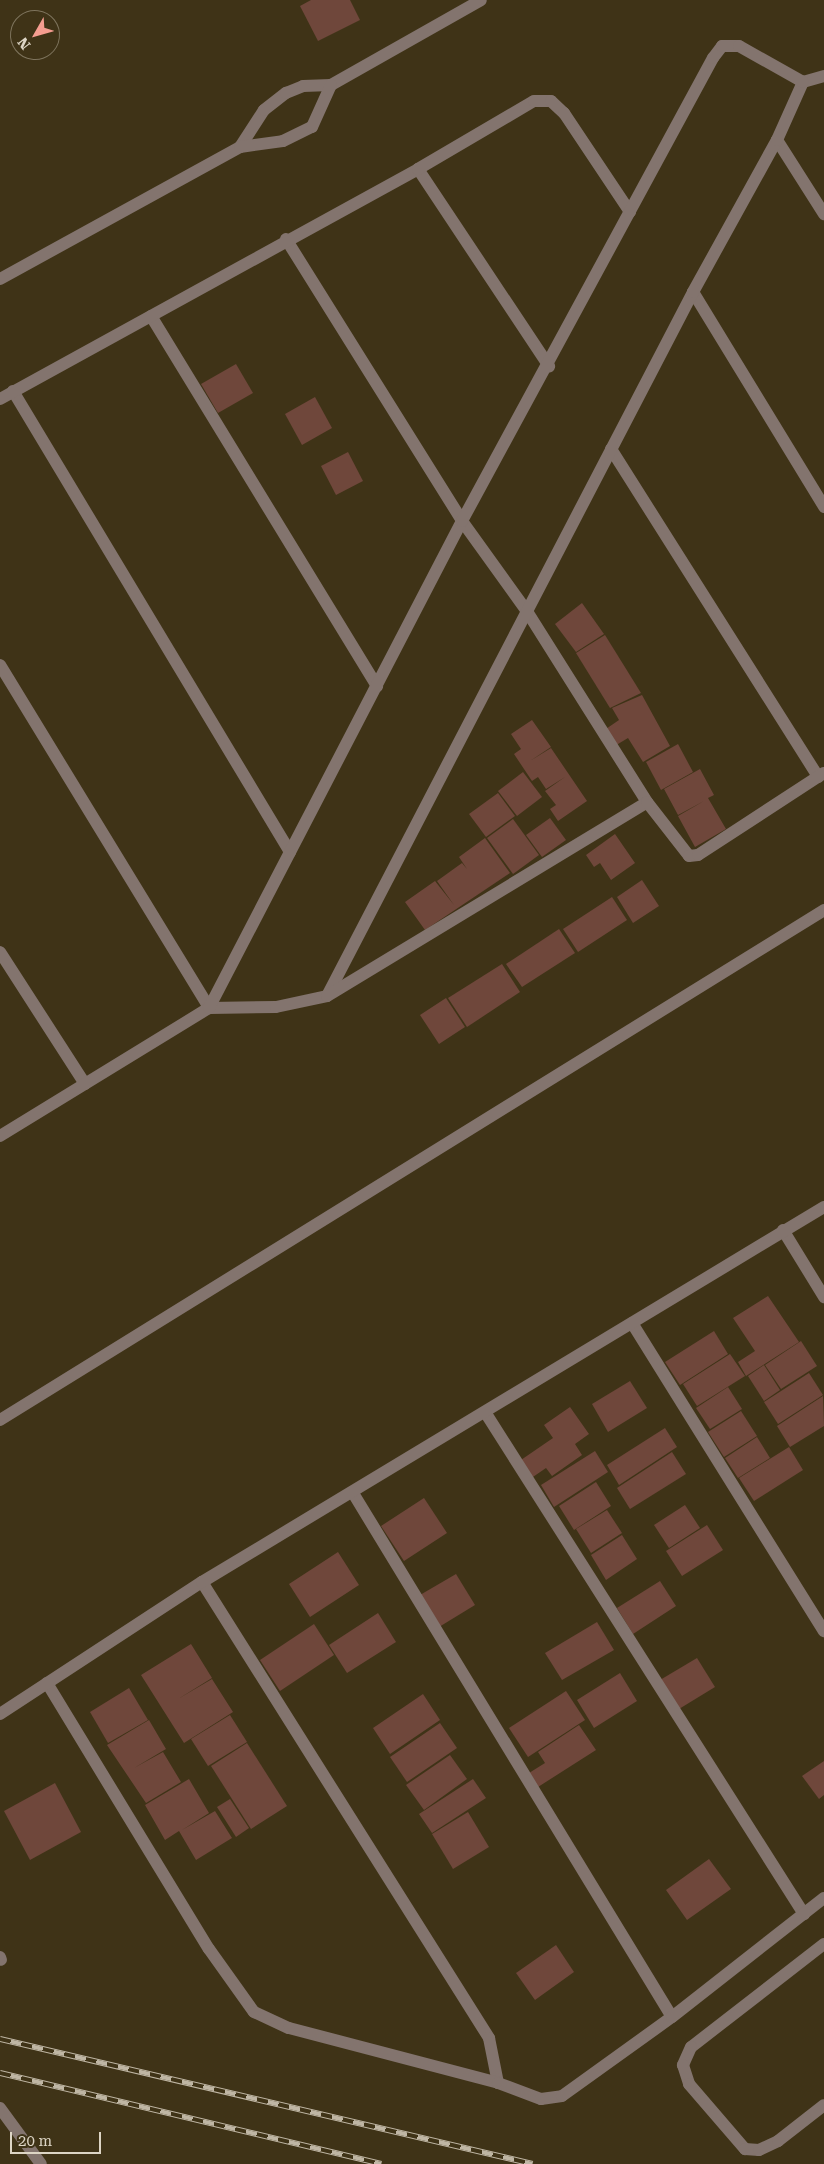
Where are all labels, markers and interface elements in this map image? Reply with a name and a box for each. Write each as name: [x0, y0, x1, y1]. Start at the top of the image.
north arrow: [10, 10, 60, 60]
text: N: [14, 34, 34, 53]
scale bar: [12, 2122, 104, 2154]
text: 20 m: [18, 2132, 52, 2150]

